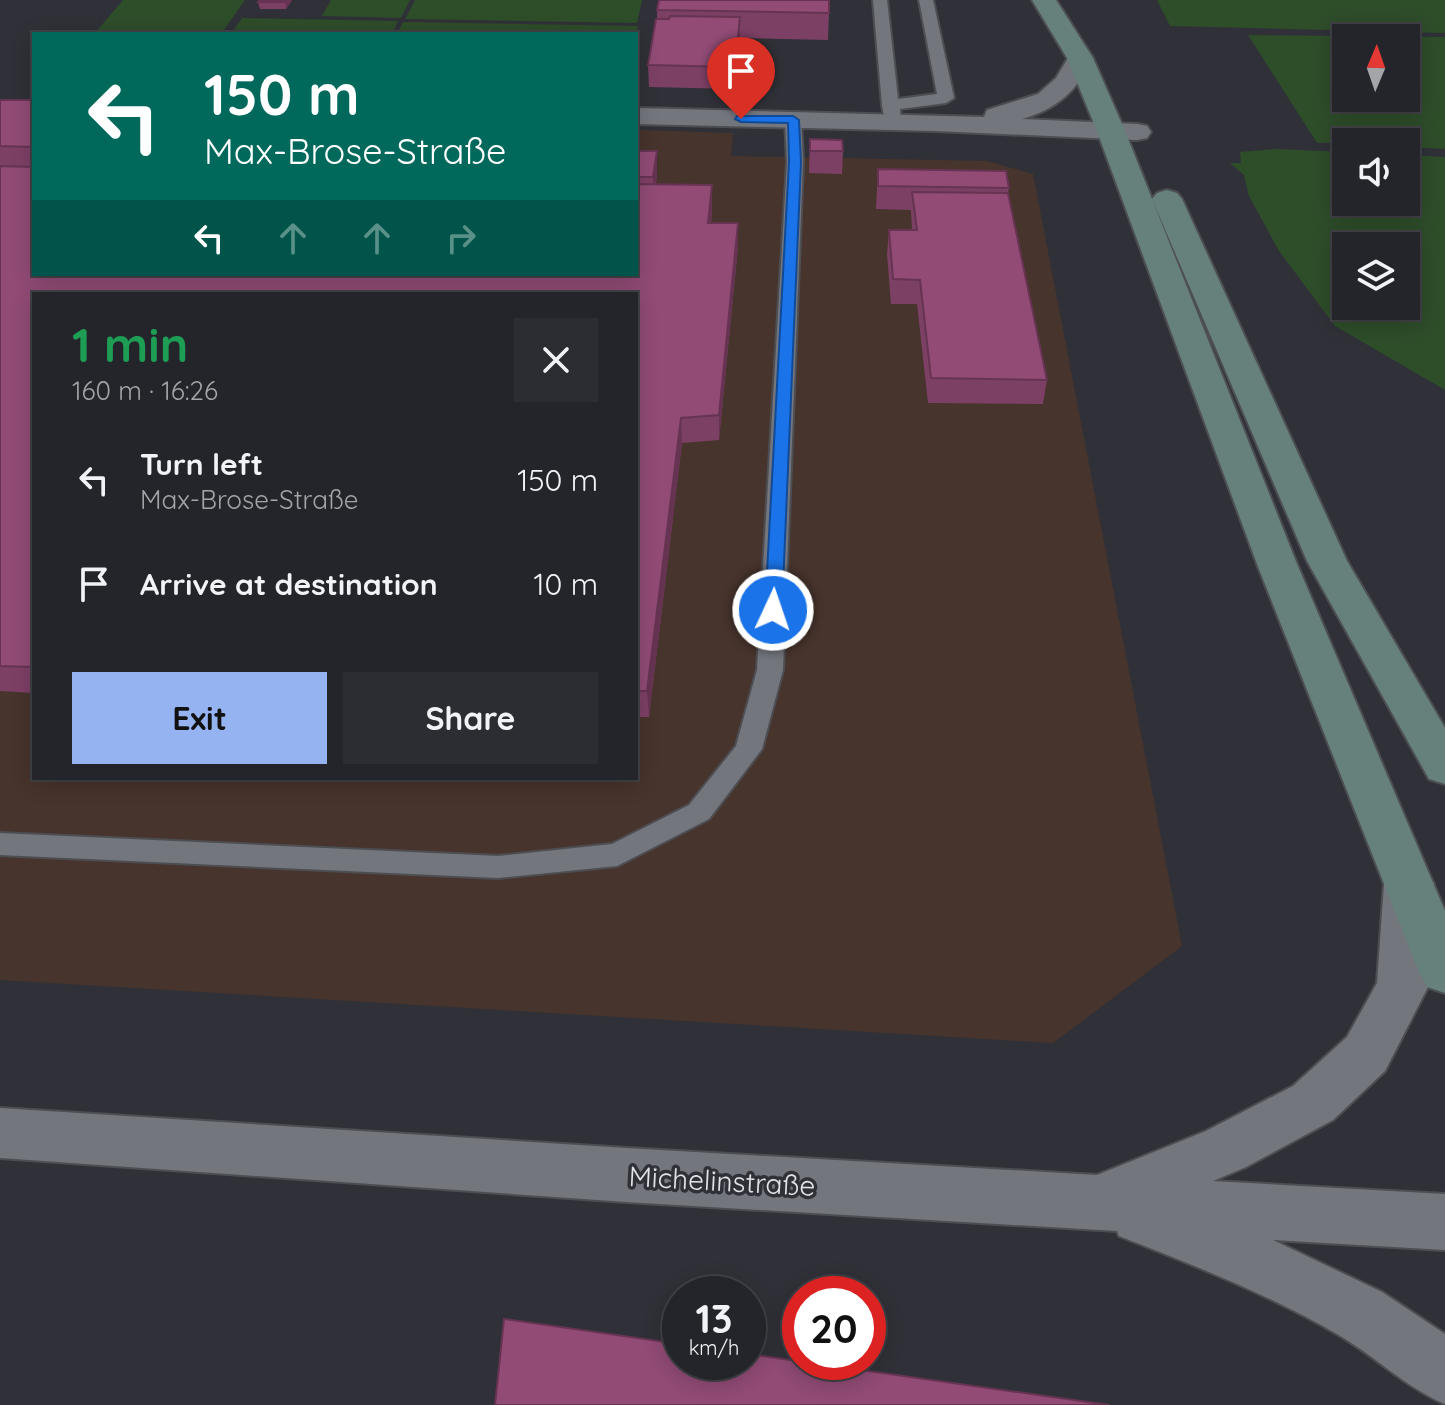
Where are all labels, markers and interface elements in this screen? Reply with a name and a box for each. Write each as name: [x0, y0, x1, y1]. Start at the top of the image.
north arrow: [1332, 24, 1420, 112]
map controls: [1332, 24, 1420, 320]
pin: [707, 37, 775, 119]
icon: arrive: [719, 49, 763, 93]
text: 150 m: [204, 59, 360, 129]
icon: left: [72, 64, 176, 168]
text: Max-Brose-Straße: [204, 128, 506, 173]
button: sound: [1332, 128, 1420, 216]
icon: left: [187, 216, 231, 260]
icon: ahead: [271, 216, 315, 260]
icon: ahead: [355, 216, 399, 260]
icon: right: [439, 216, 483, 260]
button: layers: [1332, 232, 1420, 320]
text: 1 min: [72, 314, 188, 374]
button: close: [514, 318, 598, 402]
text: 160 m · 16:26: [72, 374, 218, 407]
text: Turn left: [140, 445, 263, 483]
icon: left: [72, 458, 116, 502]
text: 150 m: [517, 461, 598, 499]
text: Max-Brose-Straße: [140, 483, 358, 516]
icon: arrive: [72, 562, 116, 606]
text: Arrive at destination: [140, 565, 438, 603]
text: 10 m: [534, 565, 598, 603]
position arrow: [731, 568, 815, 652]
button: Exit: [72, 672, 327, 764]
button: Share: [343, 672, 598, 764]
street label: Michelinstraße: [628, 1158, 816, 1203]
speed limit sign: 20: [782, 1276, 886, 1380]
text: 13: [695, 1293, 733, 1343]
text: km/h: [689, 1335, 739, 1360]

